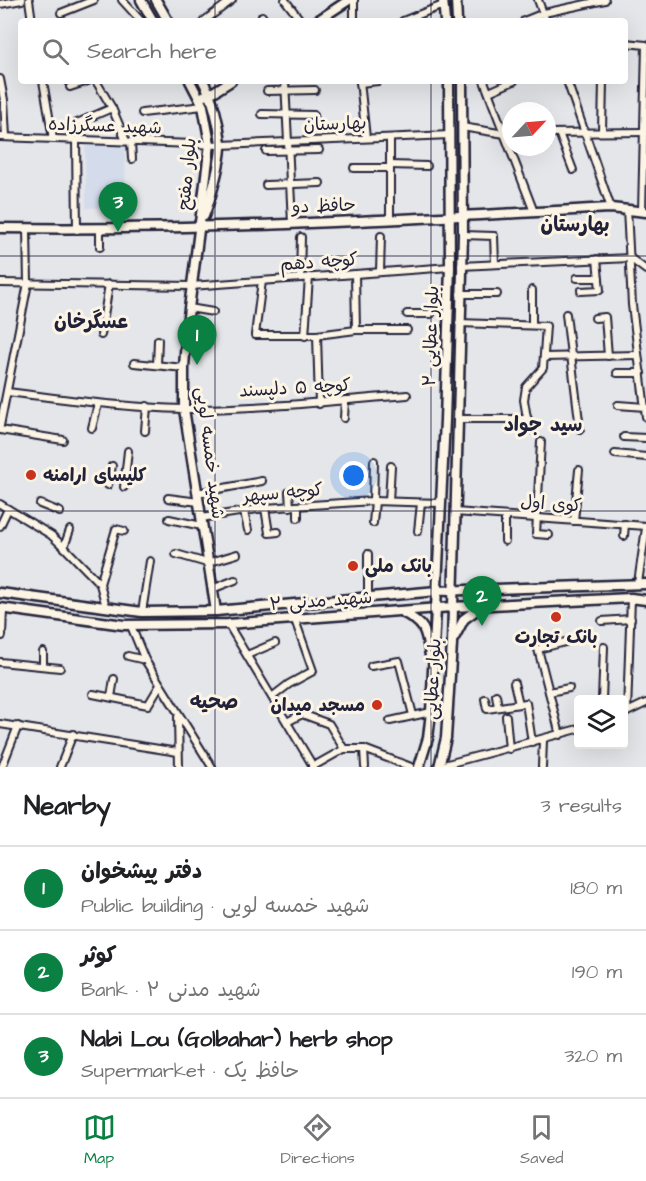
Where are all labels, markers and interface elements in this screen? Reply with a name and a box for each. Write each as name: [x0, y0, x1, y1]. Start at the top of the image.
search box: [18, 18, 628, 84]
icon: search: [39, 35, 72, 68]
text: Search here: [87, 36, 217, 67]
north arrow: [502, 102, 556, 156]
street label: بهارستان: [303, 110, 367, 138]
street label: شهید عسگرزاده: [48, 112, 162, 140]
street label: بلوار مفتح: [171, 137, 203, 211]
pin: 3: [98, 182, 138, 232]
street label: حافظ دو: [290, 192, 356, 220]
district label: بهارستان: [540, 211, 610, 239]
street label: کوچه دهم: [279, 247, 359, 278]
street label: بلوار عطایی ۲: [417, 285, 445, 387]
district label: عسگرخان: [54, 308, 128, 336]
pin: 1: [178, 316, 216, 365]
street label: کوچه ۵ دلپسند: [238, 373, 352, 403]
street label: شهید خمسه لویی: [189, 386, 231, 520]
district label: سید جواد: [504, 411, 582, 439]
your location: [339, 461, 368, 490]
place label: کلیسای ارامنه: [43, 463, 146, 488]
marker: کلیسای ارامنه: [24, 468, 38, 482]
street label: کوچه سپهر: [240, 477, 324, 509]
street label: کوی اول: [519, 489, 583, 519]
place label: بانک ملی: [365, 554, 432, 579]
marker: بانک ملی: [346, 559, 360, 573]
pin: 2: [462, 576, 502, 626]
street label: شهید مدنی ۲: [269, 585, 373, 617]
marker: بانک تجارت: [549, 610, 563, 624]
place label: بانک تجارت: [515, 625, 597, 650]
street label: بلوار عطایی: [418, 638, 448, 720]
district label: صحیه: [190, 688, 238, 716]
place label: مسجد میدان: [270, 693, 365, 718]
map controls: [574, 695, 628, 749]
button: layers: [574, 695, 628, 749]
marker: مسجد میدان: [370, 698, 384, 712]
text: Nearby: [24, 788, 111, 824]
text: 3 results: [540, 792, 622, 820]
text: دفتر پیشخوان: [81, 856, 202, 887]
text: 1: [42, 874, 45, 902]
text: 180 m: [570, 874, 622, 902]
text: Public building · شهید خمسه لویی: [81, 892, 370, 920]
text: کوثر: [81, 940, 116, 971]
text: 2: [38, 958, 49, 986]
text: 190 m: [572, 958, 622, 986]
text: Bank · شهید مدنی ۲: [81, 976, 261, 1004]
text: Nabi Lou (Golbahar) herb shop: [81, 1024, 393, 1055]
text: 3: [38, 1042, 49, 1070]
text: 320 m: [564, 1042, 622, 1070]
text: Supermarket · حافظ یک: [81, 1057, 299, 1085]
tab: Map: [83, 1111, 116, 1169]
tab: Directions: [281, 1111, 355, 1169]
tab: Saved: [520, 1111, 563, 1169]

